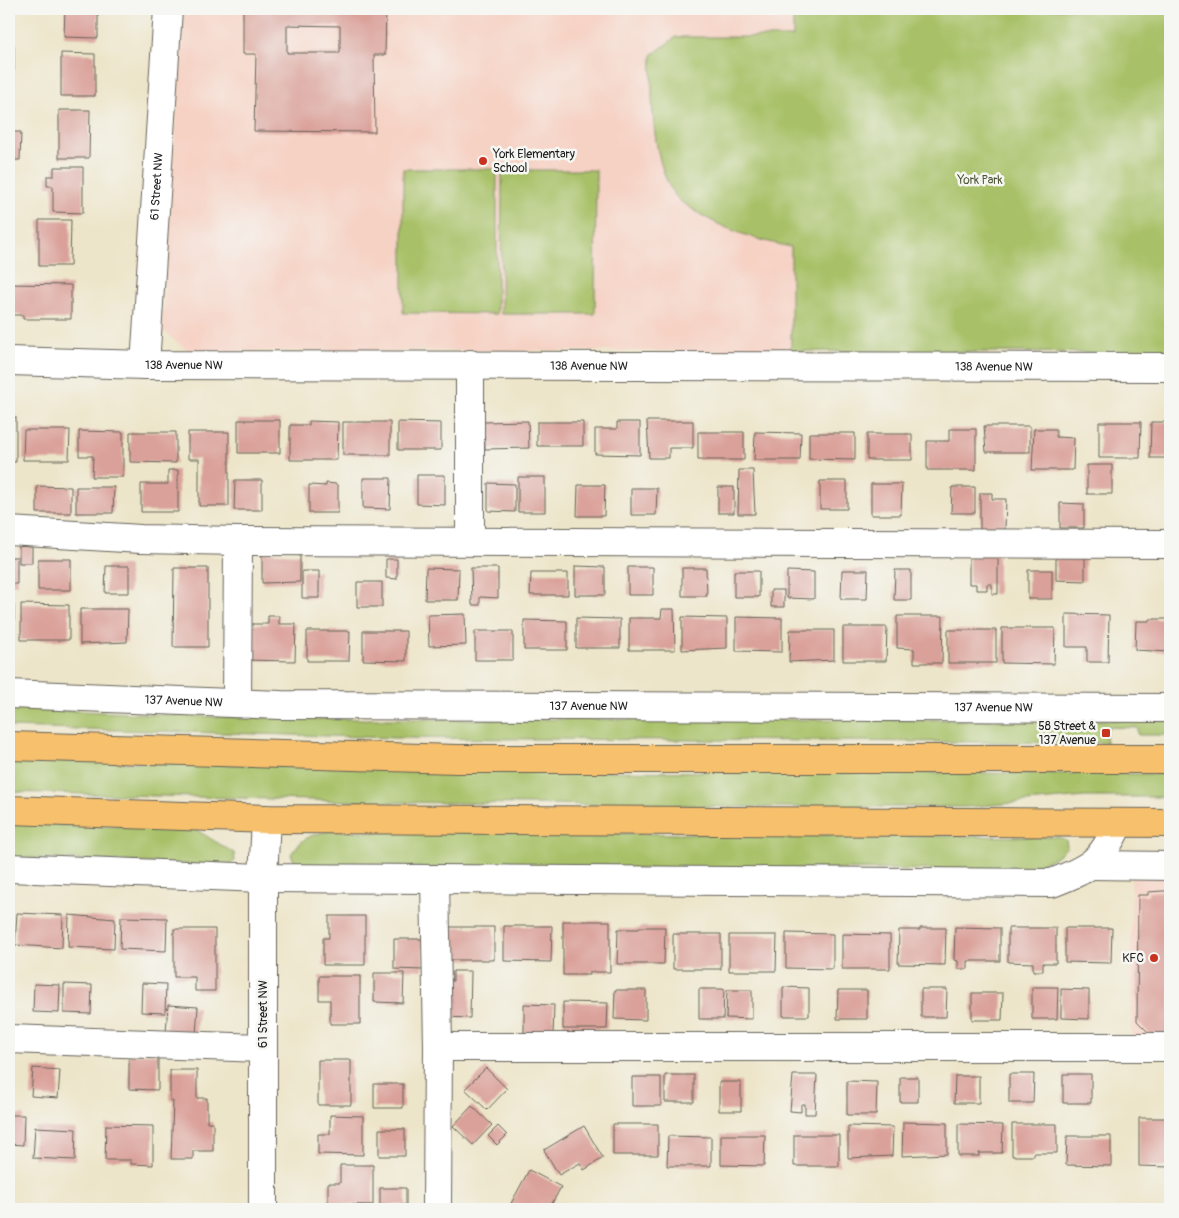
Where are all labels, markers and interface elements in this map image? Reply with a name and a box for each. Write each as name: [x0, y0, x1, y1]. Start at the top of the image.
place label: York Elementary School: [492, 147, 575, 176]
street label: 61 Street NW: [147, 152, 166, 221]
marker: York Elementary School: [477, 155, 489, 167]
park label: York Park: [956, 173, 1003, 188]
street label: 138 Avenue NW: [145, 357, 223, 373]
street label: 138 Avenue NW: [550, 358, 628, 373]
street label: 138 Avenue NW: [955, 359, 1033, 374]
street label: 137 Avenue NW: [144, 692, 223, 710]
street label: 137 Avenue NW: [550, 698, 628, 714]
street label: 137 Avenue NW: [955, 700, 1033, 715]
place label: 58 Street & 137 Avenue: [1038, 719, 1096, 748]
marker: 58 Street & 137 Avenue: [1100, 727, 1112, 739]
place label: KFC: [1122, 951, 1144, 966]
marker: KFC: [1148, 952, 1160, 964]
street label: 61 Street NW: [256, 980, 271, 1048]

